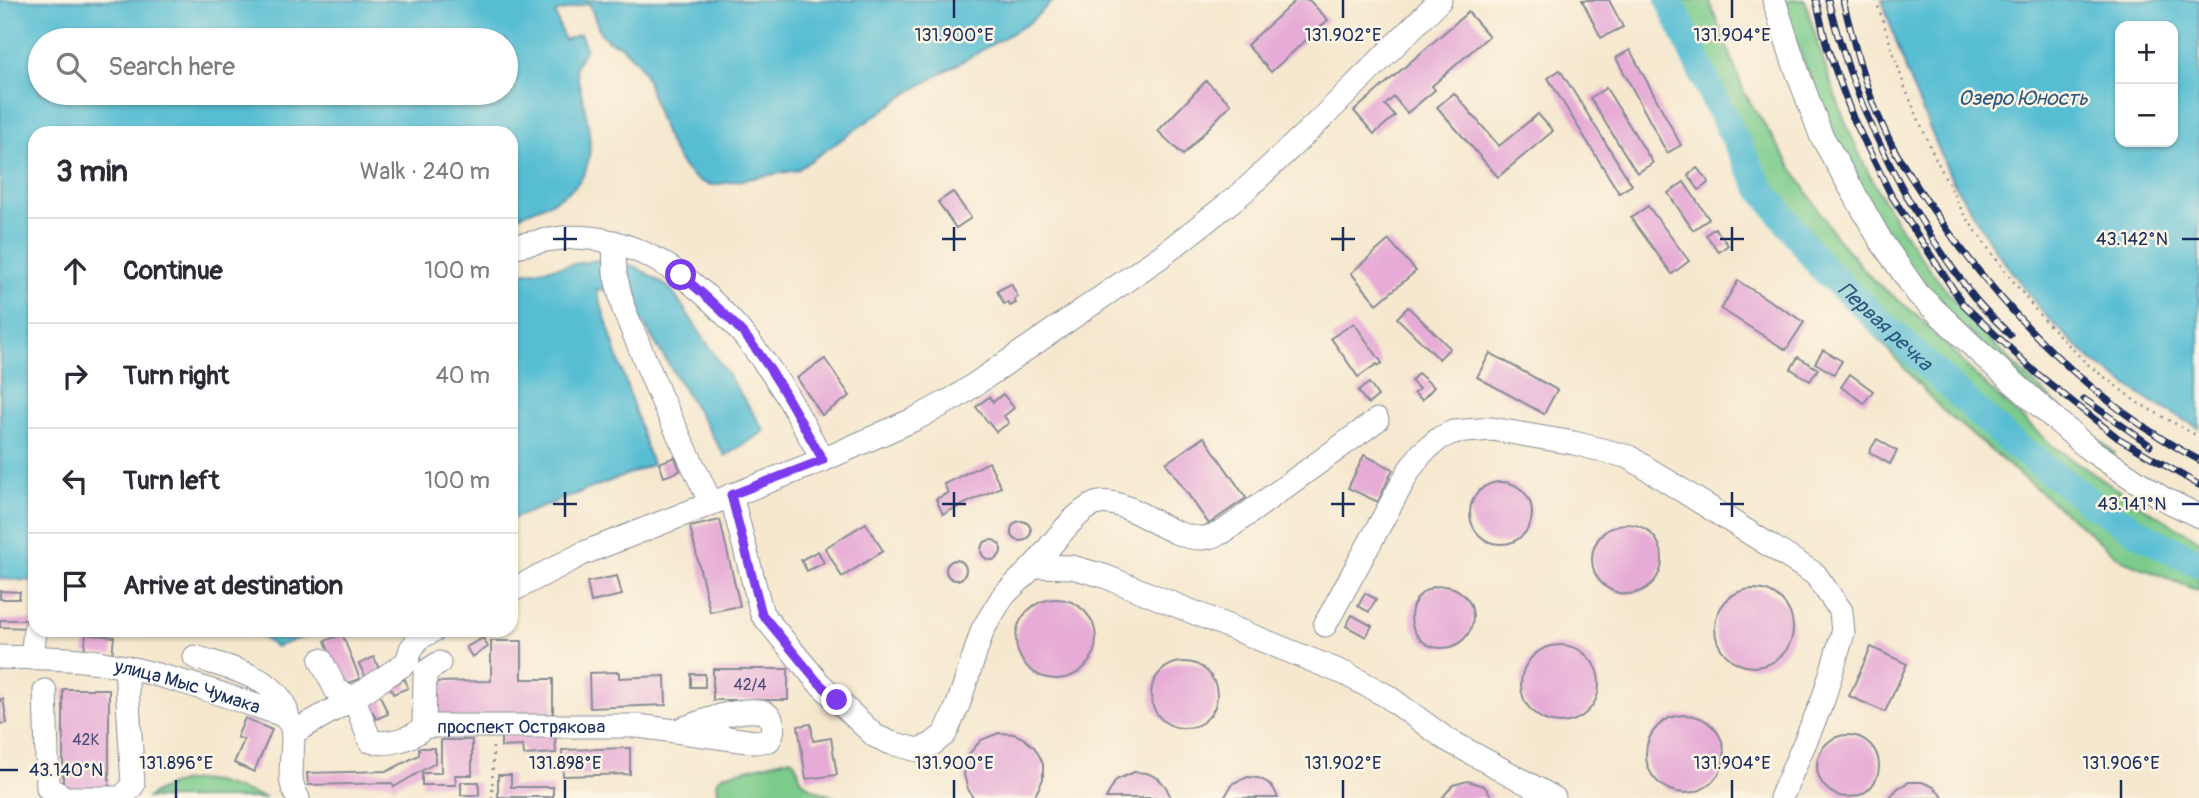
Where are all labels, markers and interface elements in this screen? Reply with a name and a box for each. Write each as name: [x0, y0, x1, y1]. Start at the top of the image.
map controls: [2115, 21, 2178, 147]
button: +: [2115, 21, 2178, 84]
text: 131.900°E: [914, 24, 994, 47]
text: 131.902°E: [1305, 24, 1381, 47]
text: 131.904°E: [1693, 24, 1771, 47]
search box: [28, 28, 518, 105]
icon: search: [52, 48, 90, 86]
text: Search here: [108, 51, 235, 83]
button: −: [2115, 84, 2178, 147]
water label: Озеро Юность: [1958, 85, 2088, 112]
text: 3 min: [56, 153, 128, 190]
text: Walk · 240 m: [360, 157, 490, 186]
text: 43.142°N: [2096, 228, 2168, 251]
icon: ahead: [56, 252, 94, 290]
text: Continue: [123, 255, 223, 287]
text: 100 m: [424, 256, 490, 285]
route start: [665, 259, 696, 290]
water label: Первая речка: [1832, 276, 1939, 378]
icon: right: [56, 357, 94, 395]
text: Turn right: [123, 360, 229, 392]
text: 40 m: [436, 361, 490, 390]
icon: left: [56, 462, 94, 500]
text: Turn left: [123, 465, 219, 497]
text: 100 m: [424, 466, 490, 495]
text: 43.141°N: [2098, 493, 2167, 516]
icon: arrive: [56, 567, 94, 605]
text: Arrive at destination: [123, 570, 343, 602]
street label: улица Мыс Чумака: [112, 654, 264, 720]
house number: 42/4: [733, 675, 767, 695]
route end: [821, 684, 852, 715]
street label: проспект Острякова: [437, 715, 605, 739]
house number: 42К: [72, 730, 100, 750]
text: 131.896°E: [139, 752, 213, 775]
text: 131.898°E: [529, 752, 601, 775]
text: 131.900°E: [914, 752, 994, 775]
text: 131.902°E: [1305, 752, 1381, 775]
text: 131.904°E: [1693, 752, 1771, 775]
text: 131.906°E: [2082, 752, 2160, 775]
text: 43.140°N: [29, 759, 103, 782]

